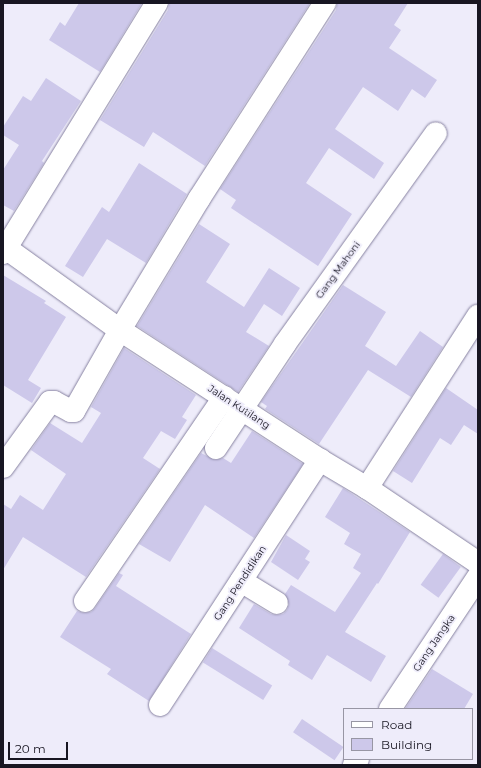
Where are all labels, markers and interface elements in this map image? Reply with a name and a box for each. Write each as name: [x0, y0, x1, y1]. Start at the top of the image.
street label: Gang Mahoni: [313, 239, 363, 301]
street label: Jalan Kutilang: [206, 383, 272, 431]
street label: Gang Pendidikan: [211, 543, 269, 623]
street label: Gang Jangka: [411, 612, 457, 674]
legend: [343, 708, 473, 760]
text: Road: [381, 717, 412, 732]
scale bar: [10, 734, 70, 760]
text: Building: [381, 737, 432, 752]
text: 20 m: [15, 741, 46, 756]

